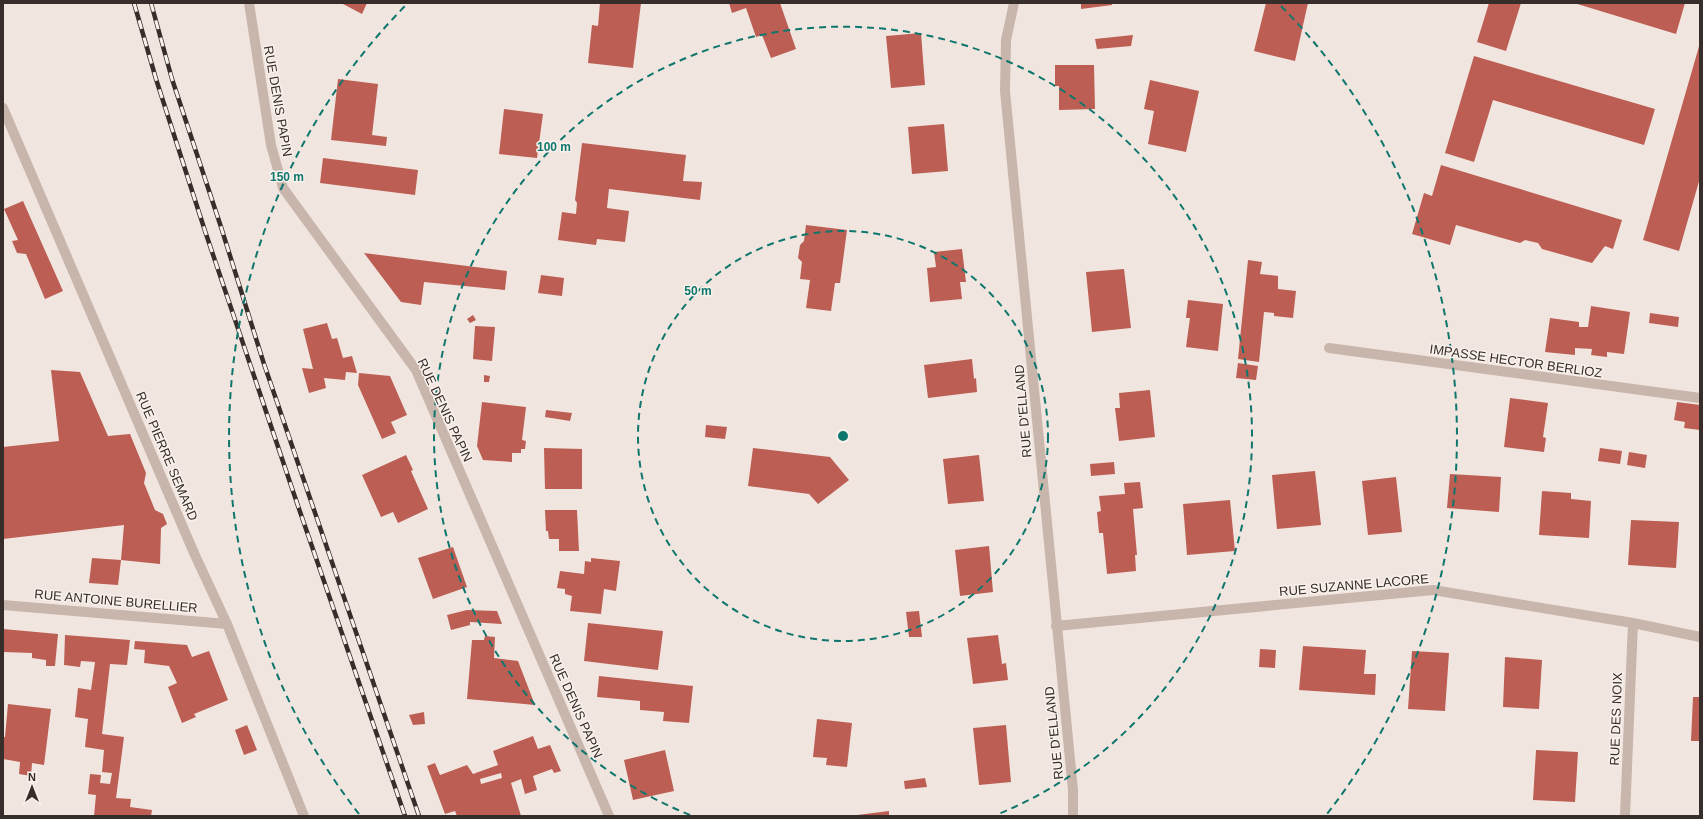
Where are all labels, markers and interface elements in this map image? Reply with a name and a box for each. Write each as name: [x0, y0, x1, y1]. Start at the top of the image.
street label: RUE DENIS PAPIN: [261, 44, 295, 158]
text: 100 m: [537, 140, 571, 154]
text: 150 m: [270, 170, 304, 184]
text: 50 m: [684, 284, 712, 298]
street label: IMPASSE HECTOR BERLIOZ: [1429, 341, 1603, 381]
street label: RUE DENIS PAPIN: [414, 356, 476, 464]
street label: RUE D'ELLAND: [1011, 364, 1035, 458]
street label: RUE PIERRE SEMARD: [133, 389, 201, 523]
centre of rings: [836, 429, 850, 443]
street label: RUE SUZANNE LACORE: [1279, 571, 1430, 599]
street label: RUE ANTOINE BURELLIER: [34, 586, 198, 616]
street label: RUE DENIS PAPIN: [546, 652, 606, 760]
street label: RUE DES NOIX: [1607, 672, 1625, 766]
street label: RUE D'ELLAND: [1042, 686, 1066, 780]
north arrow: [12, 767, 52, 807]
text: N: [28, 771, 36, 783]

